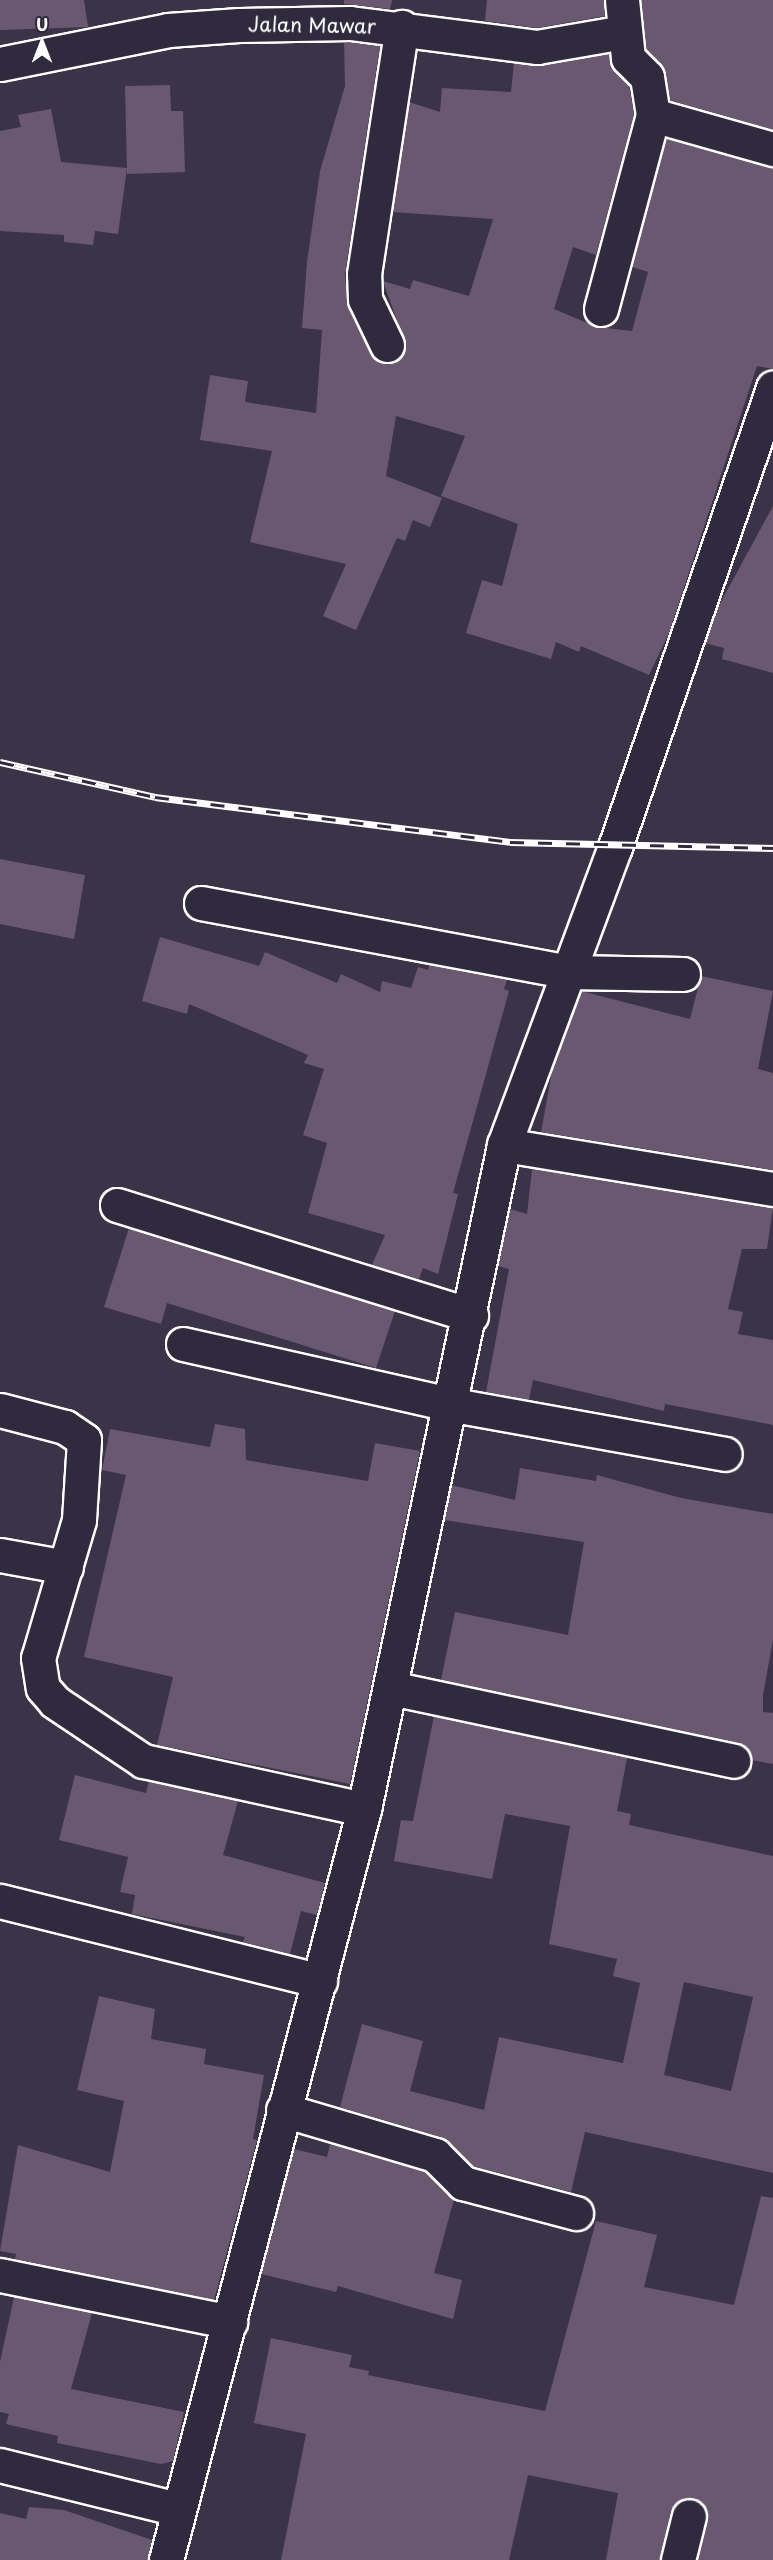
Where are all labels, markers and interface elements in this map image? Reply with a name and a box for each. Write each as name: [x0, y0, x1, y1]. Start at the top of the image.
north arrow: [12, 12, 72, 72]
text: U: [36, 12, 48, 36]
street label: Jalan Mawar: [248, 12, 376, 38]

